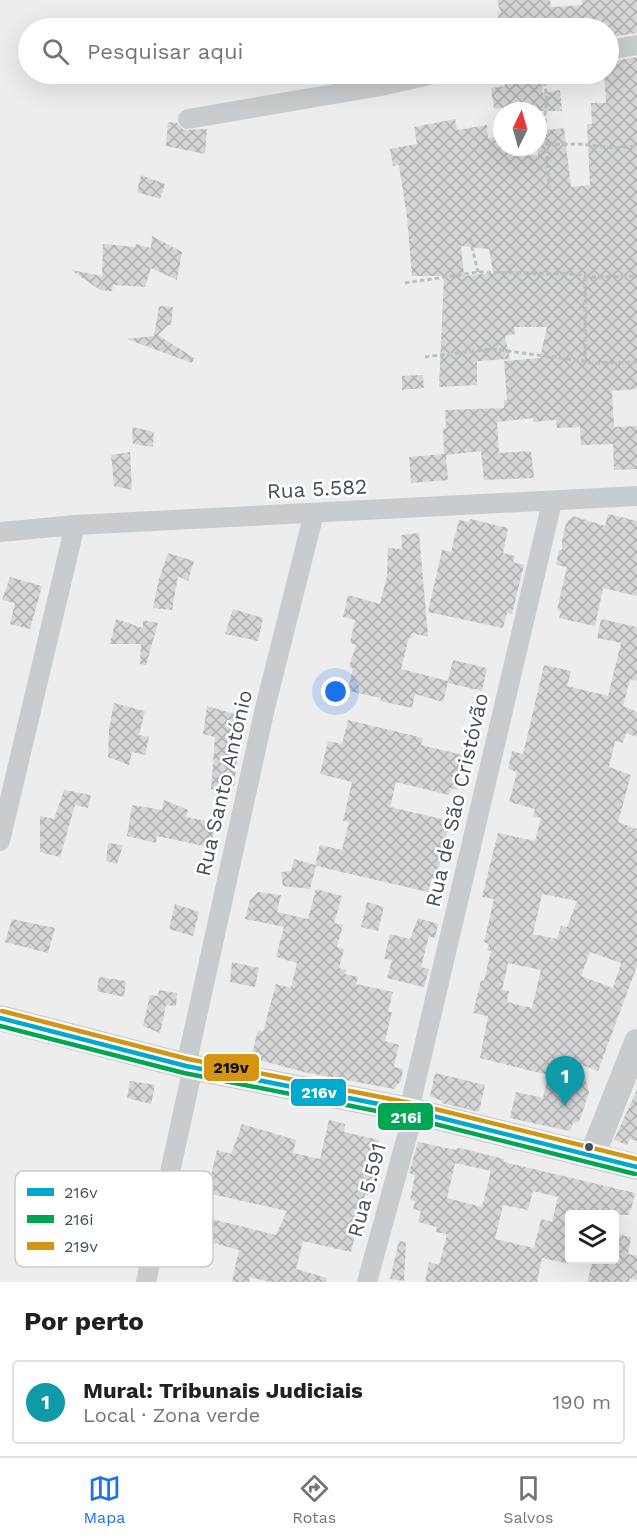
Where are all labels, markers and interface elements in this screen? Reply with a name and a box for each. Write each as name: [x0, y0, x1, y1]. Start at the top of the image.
search box: [18, 18, 619, 84]
icon: search: [39, 35, 72, 68]
text: Pesquisar aqui: [87, 39, 243, 64]
north arrow: [493, 102, 547, 156]
street label: Rua 5.582: [266, 473, 368, 504]
your location: [321, 677, 350, 706]
street label: Rua Santo António: [190, 687, 257, 878]
street label: Rua de São Cristóvão: [420, 690, 493, 909]
line badge: 219v: [203, 1053, 260, 1082]
pin: 1: [546, 1056, 584, 1106]
text: 219v: [213, 1058, 249, 1077]
line badge: 216v: [290, 1078, 347, 1107]
text: 216v: [301, 1083, 337, 1102]
line badge: 216i: [377, 1102, 434, 1131]
text: 216i: [391, 1108, 421, 1127]
street label: Rua 5.591: [342, 1140, 391, 1240]
unlabelled marker: [583, 1141, 595, 1153]
legend: [15, 1171, 213, 1267]
text: 216v: [64, 1183, 98, 1202]
text: 216i: [64, 1210, 94, 1229]
map controls: [565, 1210, 619, 1264]
button: layers: [565, 1210, 619, 1264]
text: 219v: [64, 1237, 98, 1256]
text: Por perto: [24, 1306, 144, 1336]
text: Mural: Tribunais Judiciais: [83, 1378, 363, 1403]
text: 1: [41, 1390, 50, 1414]
text: 190 m: [553, 1390, 611, 1414]
text: Local · Zona verde: [83, 1403, 260, 1427]
tab: Mapa: [84, 1472, 125, 1527]
tab: Rotas: [292, 1472, 336, 1527]
tab: Salvos: [503, 1472, 553, 1527]

